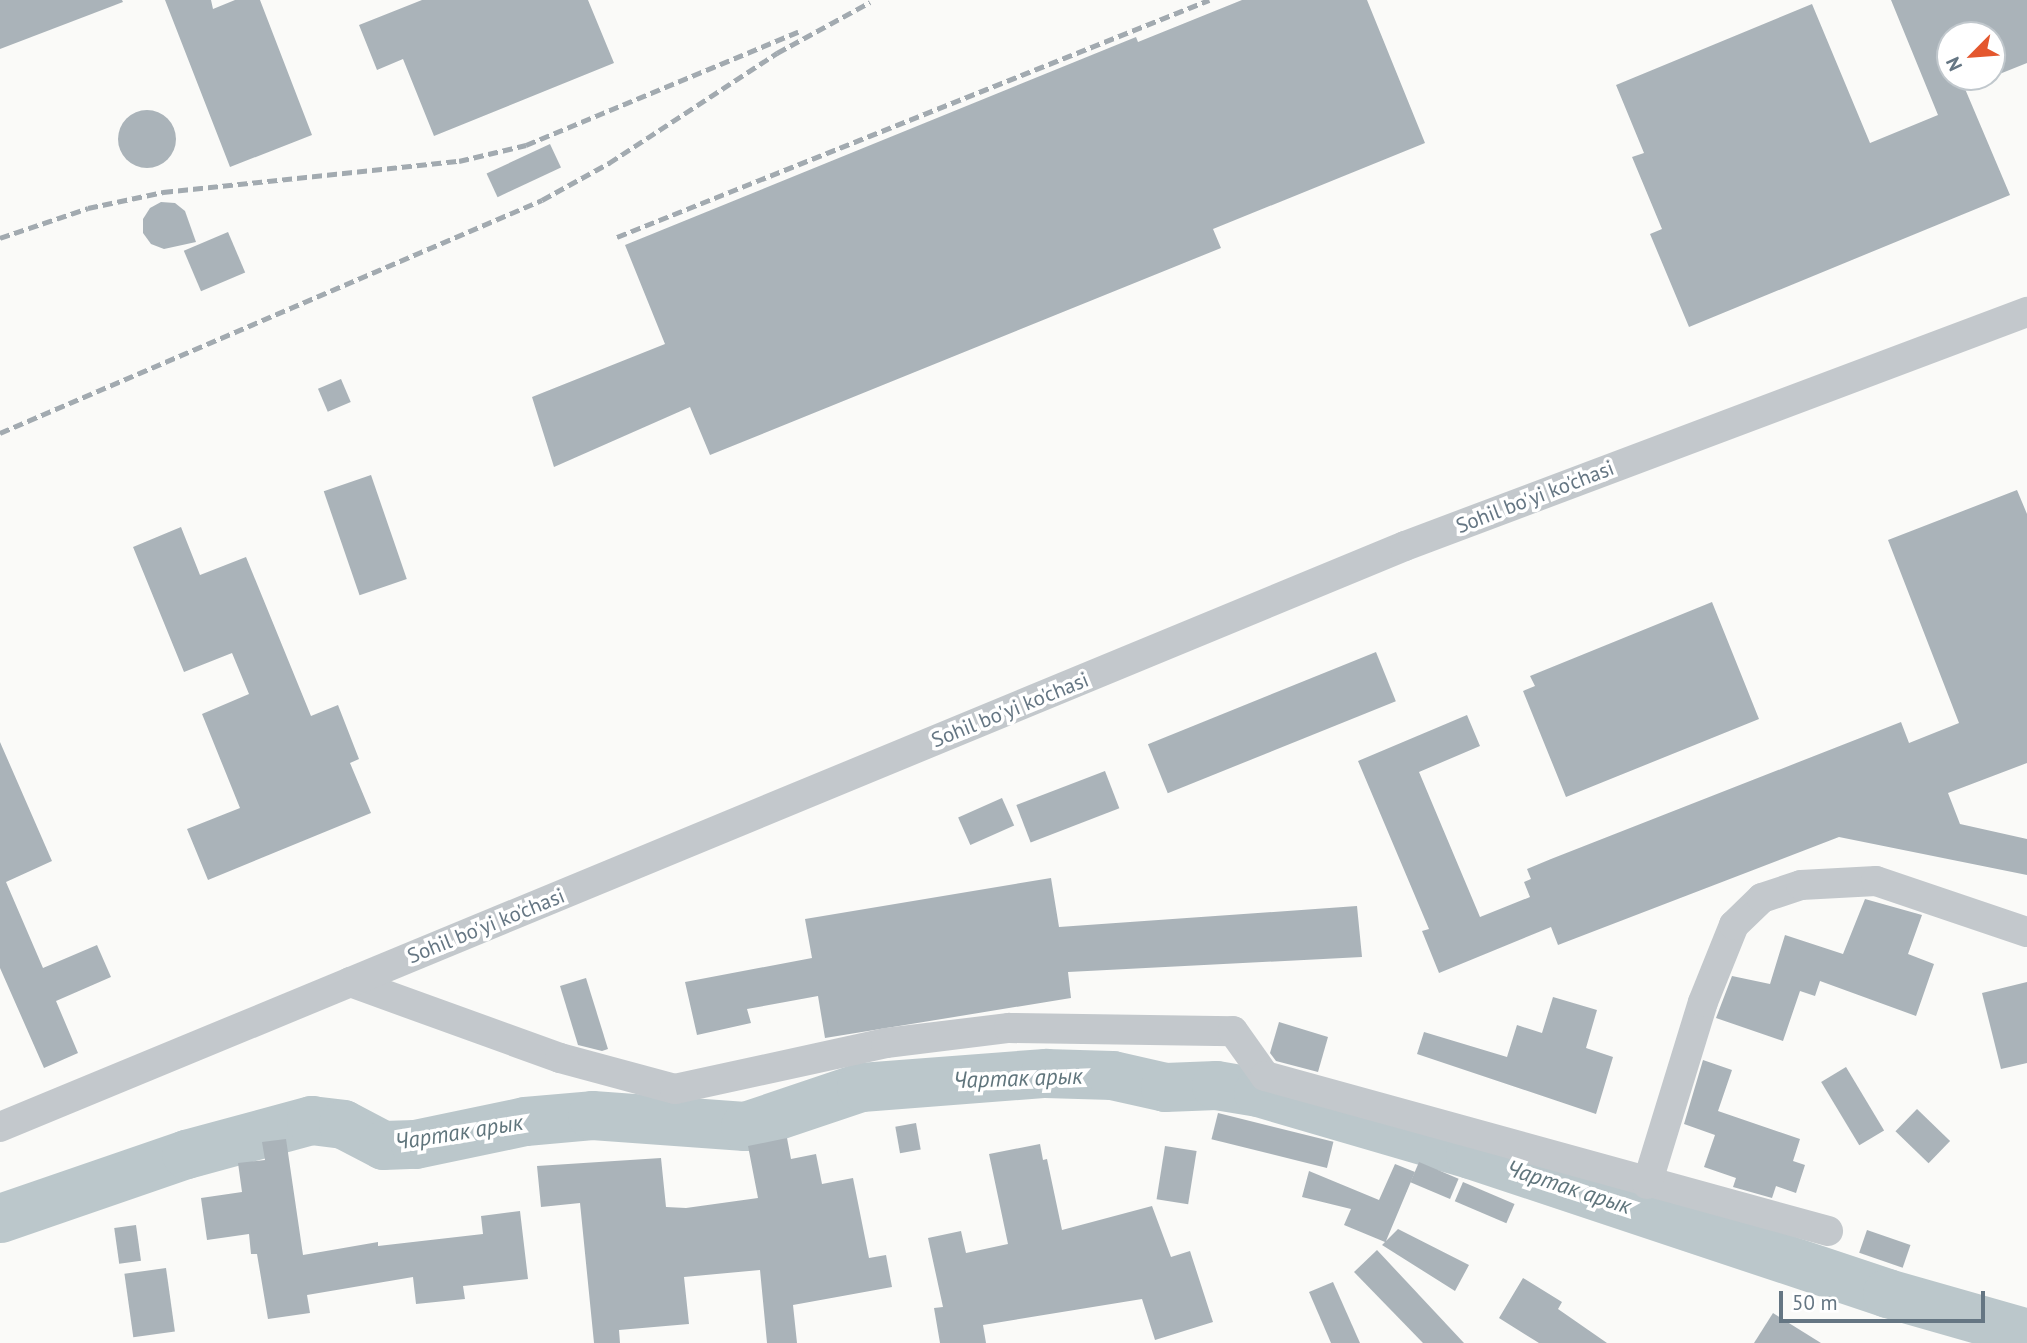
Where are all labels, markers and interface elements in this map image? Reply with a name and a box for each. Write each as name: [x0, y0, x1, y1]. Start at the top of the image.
north arrow: [1936, 21, 2006, 91]
text: N: [1940, 53, 1967, 75]
street label: Sohil bo'yi ko'chasi: [1452, 455, 1618, 539]
street label: Sohil bo'yi ko'chasi: [928, 667, 1092, 753]
street label: Sohil bo'yi ko'chasi: [404, 883, 568, 969]
water label: Чартак арык: [953, 1062, 1083, 1094]
water label: Чартак арык: [393, 1108, 525, 1156]
water label: Чартак арык: [1503, 1154, 1635, 1220]
scale bar: [1782, 1276, 1988, 1320]
text: 50 m: [1792, 1289, 1838, 1316]

